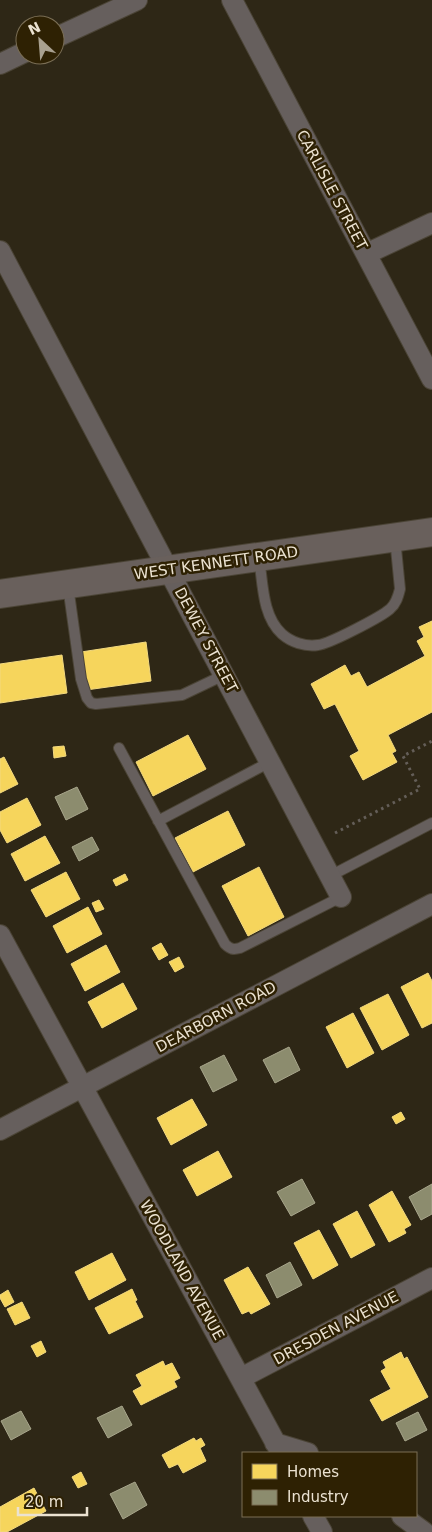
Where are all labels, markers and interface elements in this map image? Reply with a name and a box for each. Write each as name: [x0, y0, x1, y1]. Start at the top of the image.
north arrow: [15, 15, 65, 65]
text: N: [26, 19, 43, 38]
street label: CARLISLE STREET: [293, 127, 372, 254]
street label: WEST KENNETT ROAD: [133, 543, 299, 583]
street label: DEWEY STREET: [171, 584, 242, 696]
street label: DEARBORN ROAD: [153, 978, 279, 1056]
street label: WOODLAND AVENUE: [136, 1197, 228, 1343]
street label: DRESDEN AVENUE: [271, 1287, 401, 1369]
legend: [242, 1452, 417, 1517]
text: Homes: [287, 1463, 339, 1481]
scale bar: [18, 1484, 86, 1516]
text: Industry: [287, 1488, 349, 1506]
text: 20 m: [25, 1493, 63, 1511]

